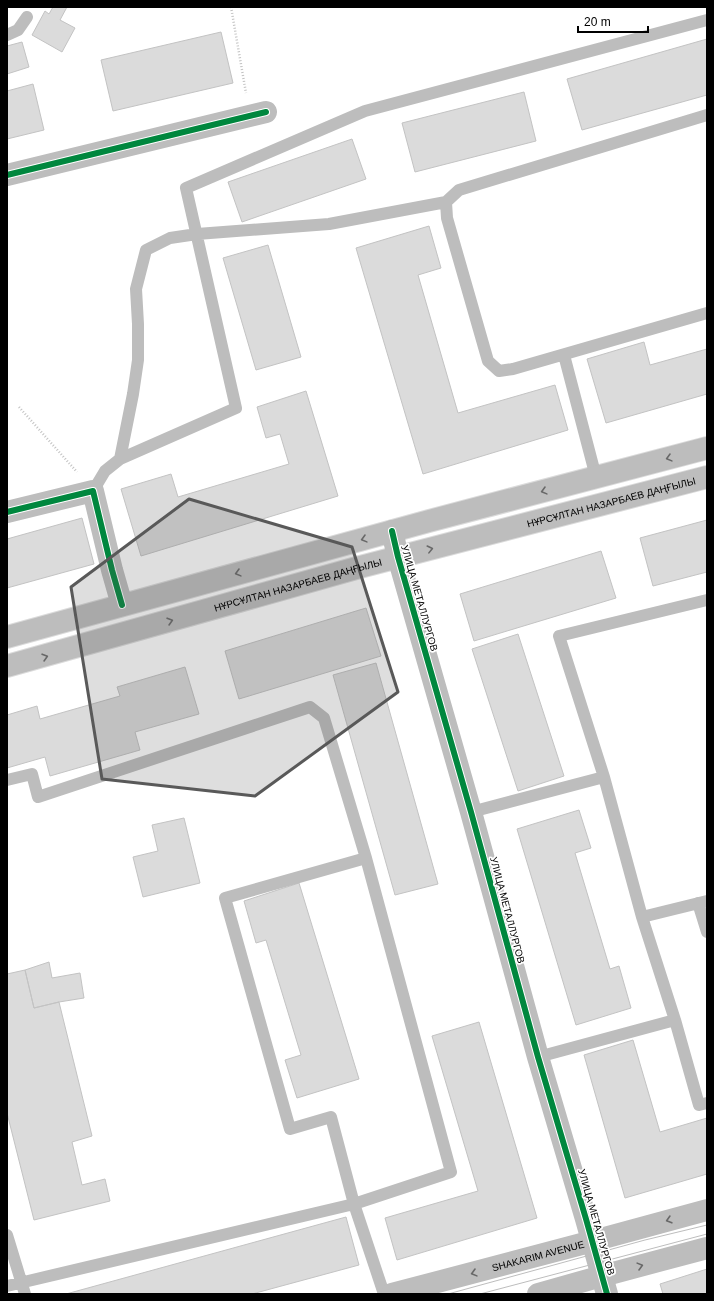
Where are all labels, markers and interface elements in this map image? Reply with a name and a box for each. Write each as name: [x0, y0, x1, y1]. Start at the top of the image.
scale bar: [578, 8, 648, 34]
text: 20 m: [584, 15, 611, 29]
one-way arrow: [666, 453, 673, 461]
street label: НҰРСҰЛТАН НАЗАРБАЕВ ДАҢҒЫЛЫ: [526, 475, 697, 530]
one-way arrow: [540, 486, 547, 494]
one-way arrow: [361, 534, 367, 542]
street label: УЛИЦА МЕТАЛЛУРГОВ: [399, 544, 440, 653]
one-way arrow: [426, 545, 433, 554]
street label: НҰРСҰЛТАН НАЗАРБАЕВ ДАҢҒЫЛЫ: [213, 557, 383, 614]
one-way arrow: [235, 568, 242, 577]
one-way arrow: [166, 617, 173, 626]
one-way arrow: [41, 653, 48, 662]
street label: УЛИЦА МЕТАЛЛУРГОВ: [488, 856, 527, 965]
street label: УЛИЦА МЕТАЛЛУРГОВ: [576, 1168, 617, 1277]
one-way arrow: [666, 1215, 673, 1224]
street label: SHAKARIM AVENUE: [491, 1238, 586, 1273]
one-way arrow: [636, 1263, 643, 1271]
one-way arrow: [470, 1268, 477, 1276]

